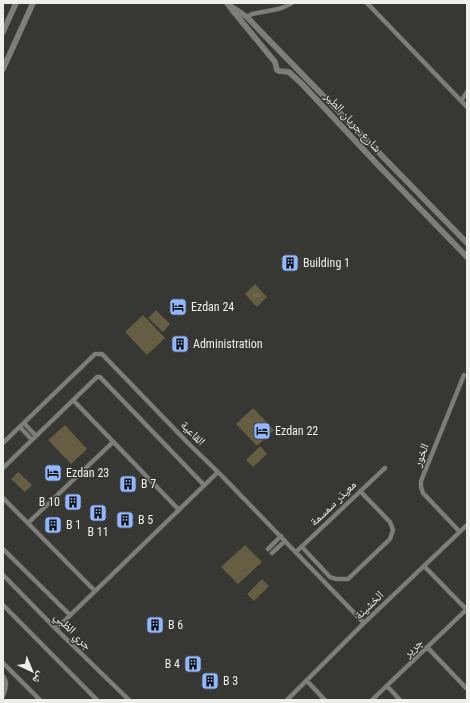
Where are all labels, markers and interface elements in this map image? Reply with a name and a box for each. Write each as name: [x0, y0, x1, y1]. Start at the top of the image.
street label: شارع جريان الطير: [320, 88, 384, 156]
building icon: Building 1: [280, 253, 300, 273]
place label: Building 1: [303, 256, 350, 270]
hotel icon: Ezdan 24: [168, 297, 188, 317]
place label: Ezdan 24: [191, 300, 234, 314]
building icon: Administration: [170, 334, 190, 354]
place label: Administration: [193, 337, 263, 351]
street label: القاعية: [178, 418, 208, 448]
hotel icon: Ezdan 22: [252, 421, 272, 441]
place label: Ezdan 22: [275, 424, 318, 438]
street label: الخور: [410, 441, 432, 470]
hotel icon: Ezdan 23: [43, 463, 63, 483]
place label: Ezdan 23: [66, 466, 109, 480]
building icon: B 7: [118, 474, 138, 494]
place label: B 7: [141, 477, 156, 491]
street label: معيذر سمسمة: [307, 477, 359, 529]
building icon: B 10: [63, 492, 83, 512]
place label: B 10: [39, 495, 60, 509]
building icon: B 11: [88, 503, 108, 523]
building icon: B 5: [115, 510, 135, 530]
place label: B 5: [138, 513, 153, 527]
building icon: B 1: [43, 515, 63, 535]
place label: B 1: [66, 518, 81, 532]
place label: B 11: [87, 525, 109, 539]
street label: الخشينة: [352, 588, 387, 622]
street label: جري الظبي: [49, 609, 95, 655]
building icon: B 6: [145, 615, 165, 635]
place label: B 6: [168, 618, 183, 632]
street label: جرير: [400, 635, 426, 661]
north arrow: [12, 651, 52, 691]
building icon: B 4: [183, 654, 203, 674]
place label: B 4: [165, 657, 180, 671]
text: ش: [29, 668, 47, 687]
building icon: B 3: [200, 671, 220, 691]
place label: B 3: [223, 674, 238, 688]

